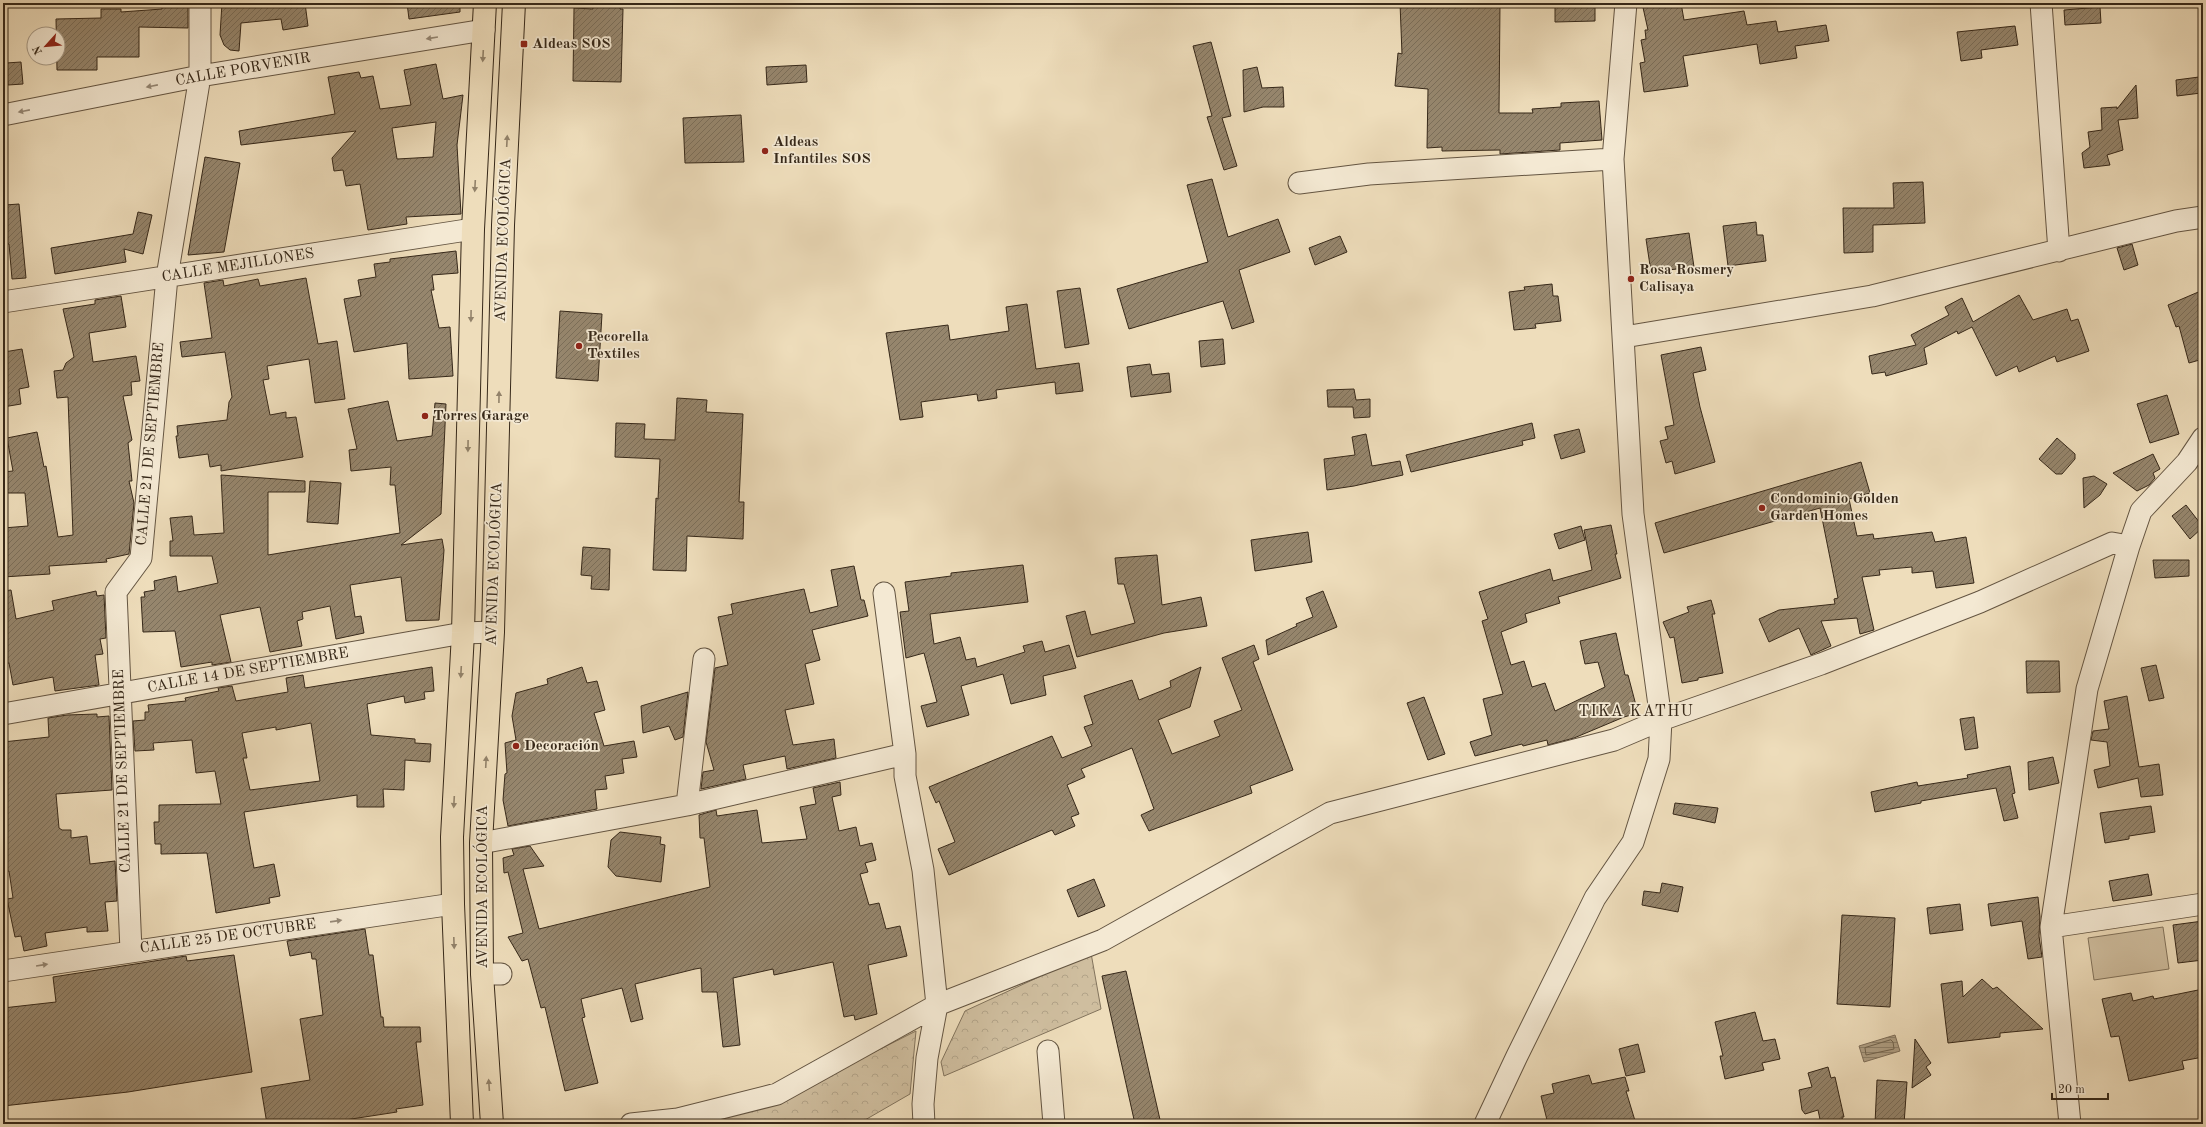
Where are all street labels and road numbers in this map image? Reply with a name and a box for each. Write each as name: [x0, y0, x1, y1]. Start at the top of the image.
street label: CALLE PORVENIR: [174, 51, 312, 89]
street label: AVENIDA ECOLÓGICA: [490, 157, 514, 322]
street label: CALLE MEJILLONES: [161, 247, 315, 285]
street label: CALLE 21 DE SEPTIEMBRE: [135, 342, 167, 546]
street label: AVENIDA ECOLÓGICA: [481, 481, 505, 646]
street label: CALLE 14 DE SEPTIEMBRE: [146, 646, 350, 696]
street label: CALLE 21 DE SEPTIEMBRE: [112, 669, 134, 873]
street label: AVENIDA ECOLÓGICA: [472, 805, 491, 969]
street label: CALLE 25 DE OCTUBRE: [139, 917, 317, 957]

